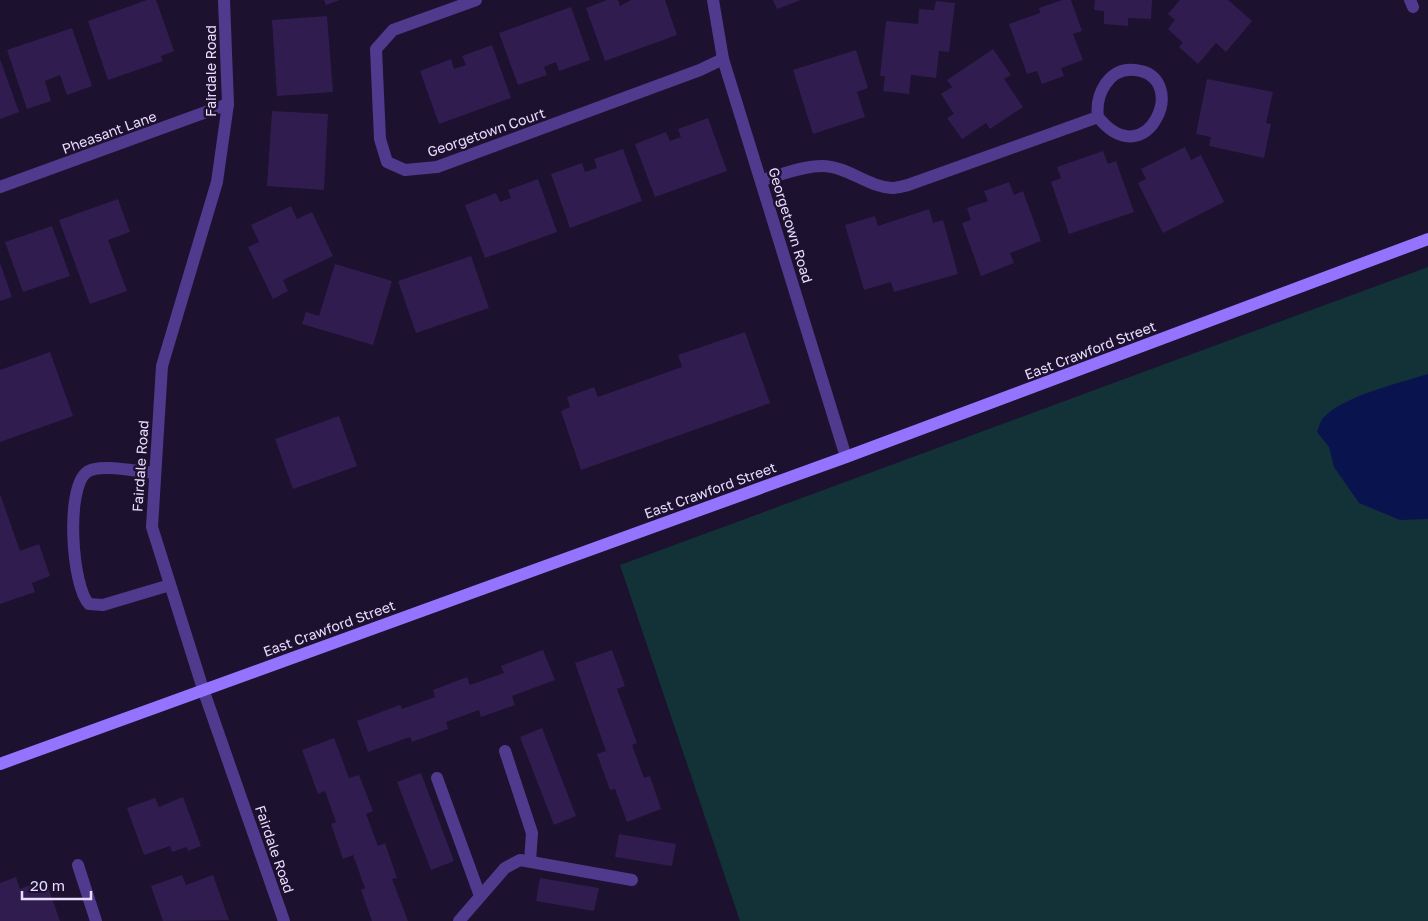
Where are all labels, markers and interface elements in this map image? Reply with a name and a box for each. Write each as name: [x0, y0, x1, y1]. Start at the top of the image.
street label: Fairdale Road: [202, 25, 219, 117]
street label: Georgetown Court: [425, 104, 547, 160]
street label: Pheasant Lane: [59, 107, 159, 157]
street label: Georgetown Road: [765, 165, 817, 285]
street label: East Crawford Street: [1022, 317, 1158, 383]
street label: Fairdale Road: [128, 420, 152, 512]
street label: East Crawford Street: [642, 458, 778, 522]
street label: East Crawford Street: [261, 596, 397, 660]
street label: Fairdale Road: [252, 803, 298, 895]
scale bar: [22, 868, 91, 900]
text: 20 m: [30, 876, 65, 894]

